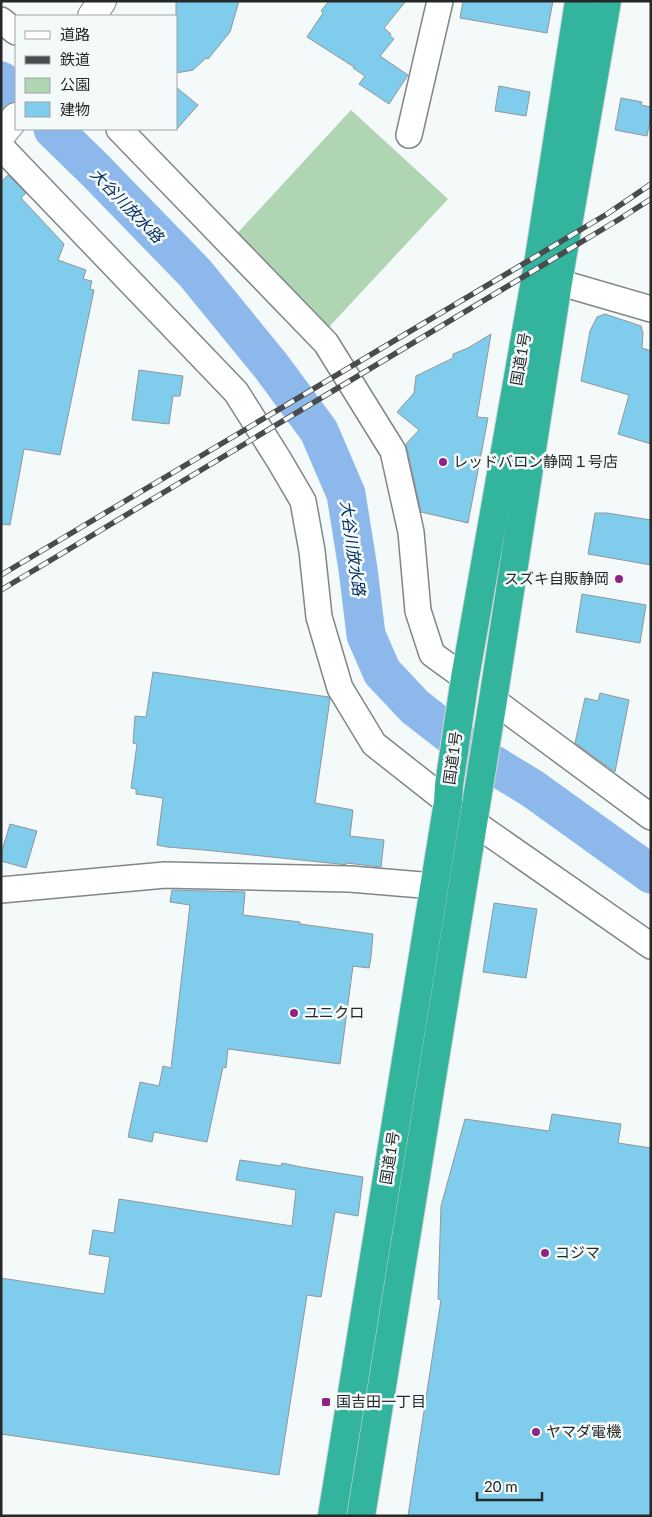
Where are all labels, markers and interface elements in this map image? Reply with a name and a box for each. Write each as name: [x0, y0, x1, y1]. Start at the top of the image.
legend: [15, 15, 178, 130]
text: 道路: [60, 25, 90, 43]
text: 鉄道: [60, 50, 90, 68]
text: 公園: [60, 75, 90, 93]
text: 建物: [60, 100, 90, 118]
water label: 大谷川放水路: [87, 164, 169, 247]
street label: 国道1号: [506, 331, 534, 387]
place label: レッドバロン静岡１号店: [453, 452, 618, 470]
marker: レッドバロン静岡１号店: [437, 456, 449, 468]
water label: 大谷川放水路: [337, 499, 370, 599]
place label: スズキ自販静岡: [504, 569, 609, 587]
marker: スズキ自販静岡: [613, 573, 625, 585]
street label: 国道1号: [439, 730, 465, 786]
place label: ユニクロ: [304, 1003, 364, 1021]
marker: ユニクロ: [288, 1007, 300, 1019]
street label: 国道1号: [376, 1130, 402, 1186]
place label: コジマ: [555, 1243, 600, 1261]
marker: コジマ: [539, 1247, 551, 1259]
place label: 国吉田一丁目: [336, 1392, 426, 1410]
marker: 国吉田一丁目: [320, 1396, 332, 1408]
place label: ヤマダ電機: [546, 1422, 621, 1440]
marker: ヤマダ電機: [530, 1426, 542, 1438]
scale bar: [477, 1470, 542, 1502]
text: 20 m: [484, 1477, 518, 1495]

